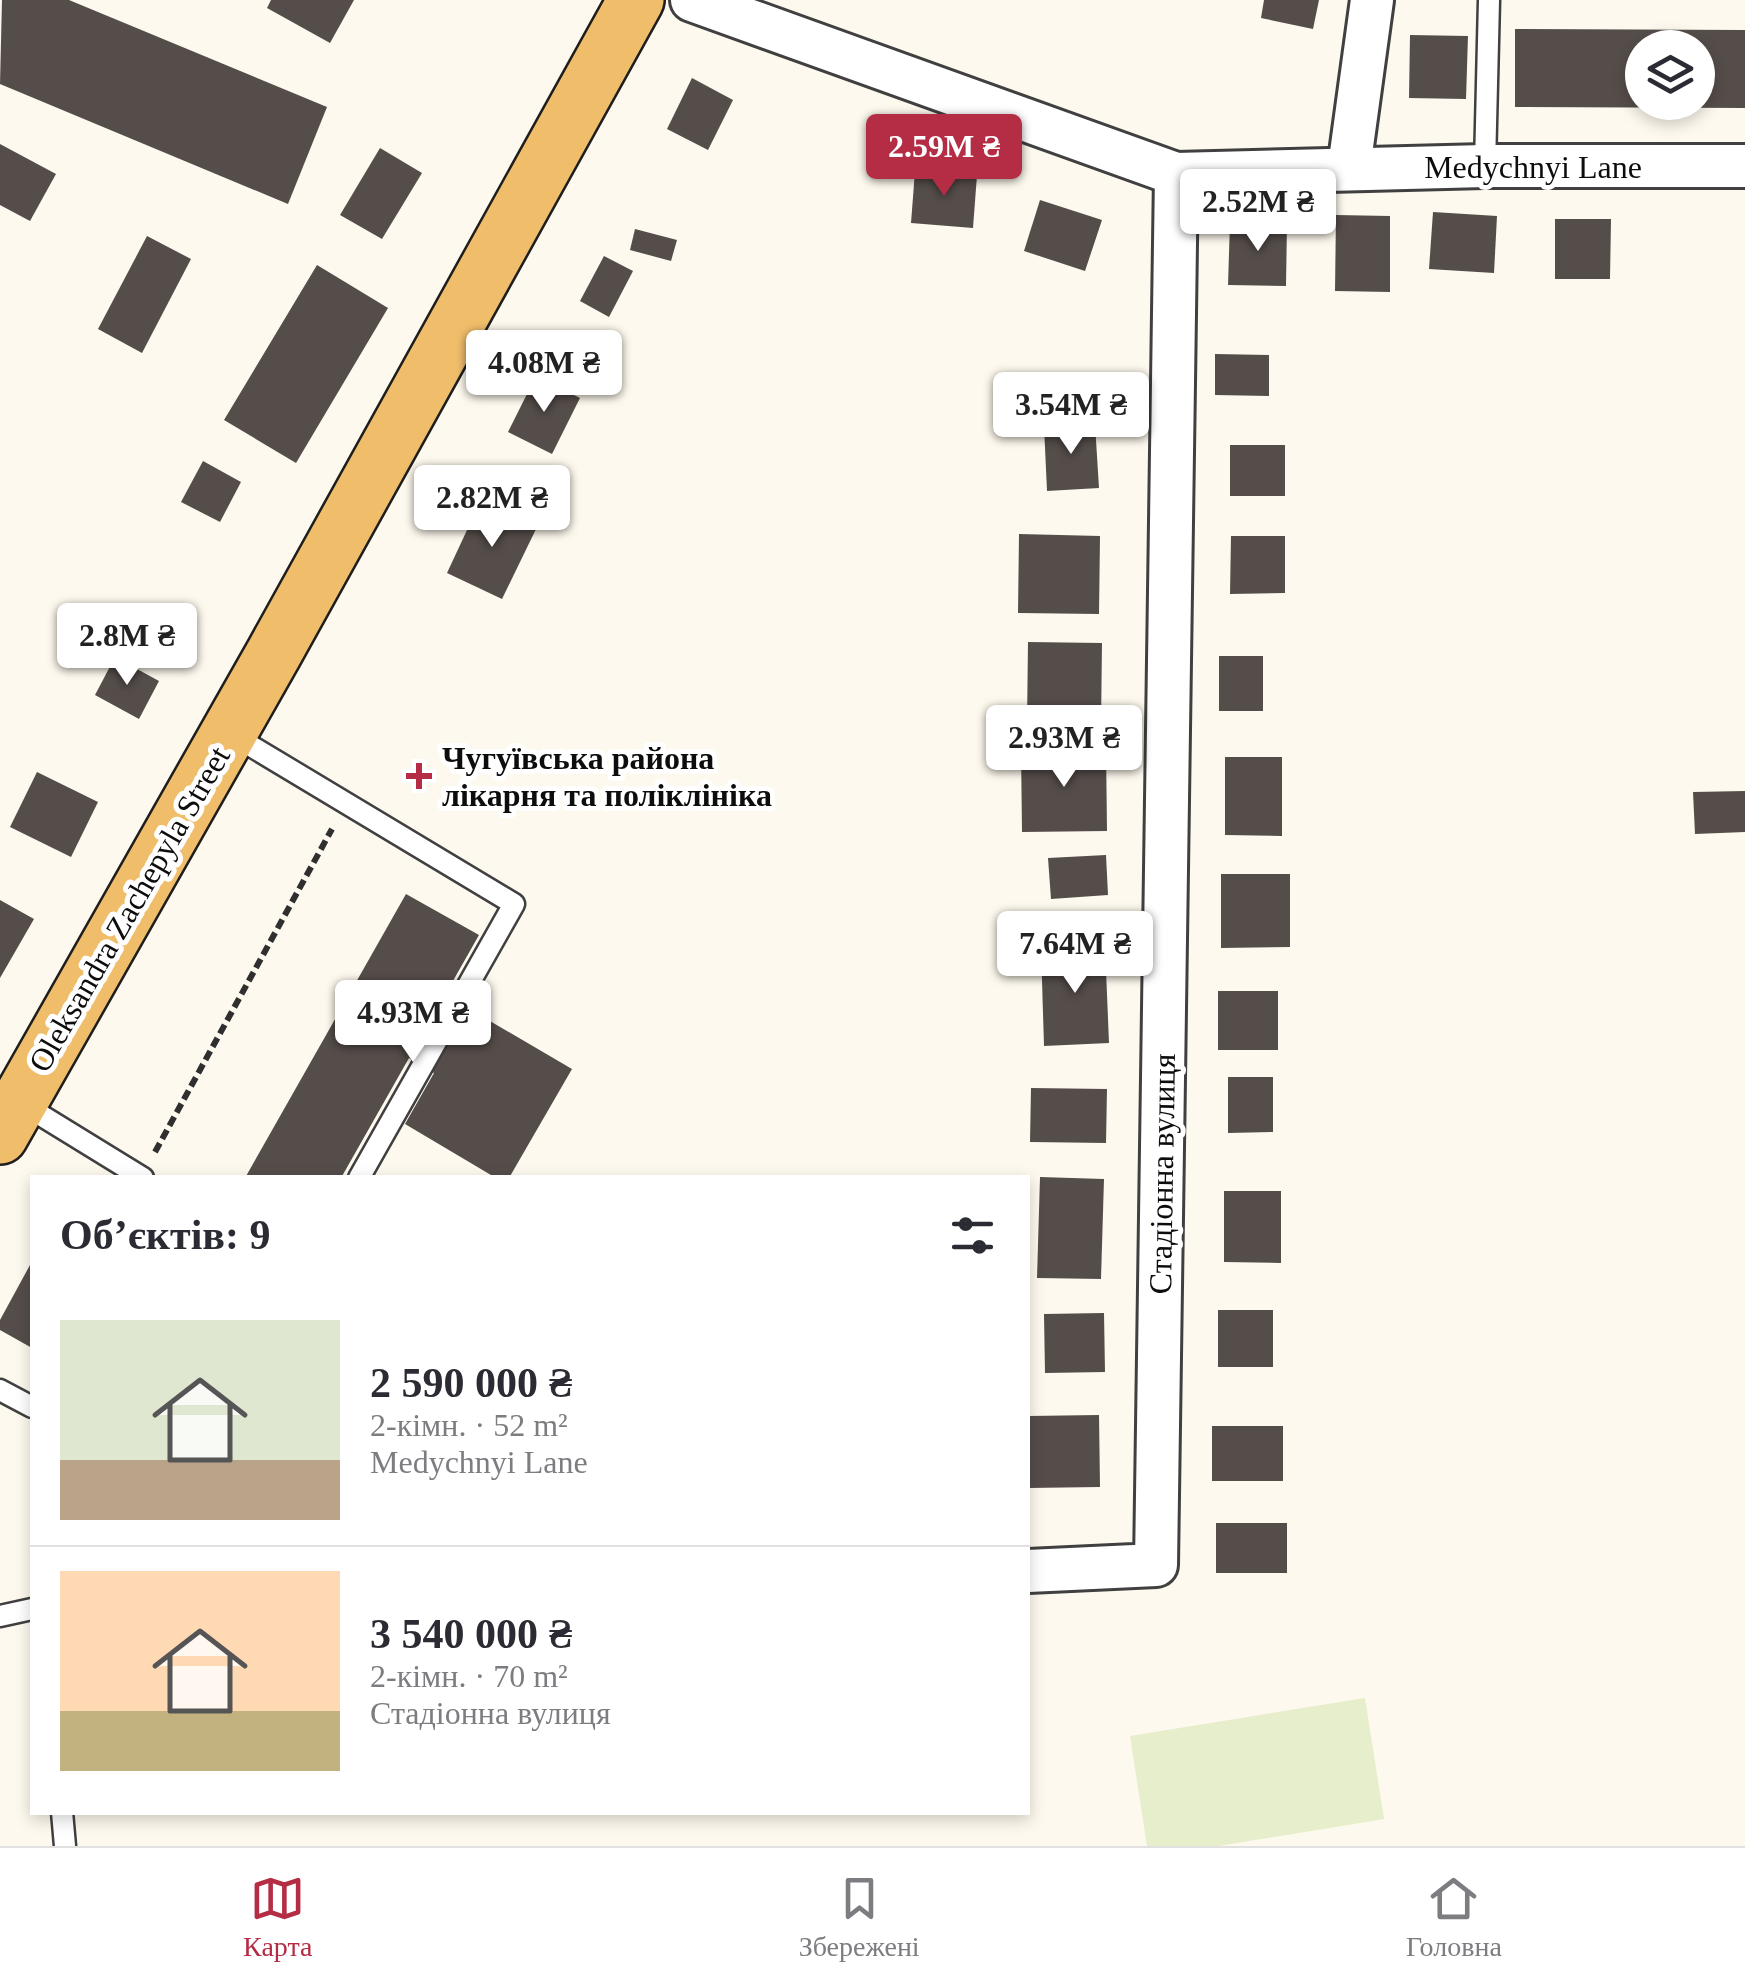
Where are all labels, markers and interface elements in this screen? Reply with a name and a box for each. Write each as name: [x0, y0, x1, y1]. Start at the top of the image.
map controls: [1625, 30, 1715, 120]
button: layers: [1625, 30, 1715, 120]
pin: 2.59M ₴: [852, 114, 1036, 199]
text: 2.59M ₴: [888, 128, 1000, 164]
street label: Medychnyi Lane: [1424, 149, 1642, 185]
pin: 2.52M ₴: [1166, 169, 1350, 254]
text: 2.52M ₴: [1202, 183, 1314, 219]
pin: 4.08M ₴: [452, 330, 636, 415]
text: 4.08M ₴: [488, 344, 600, 380]
pin: 3.54M ₴: [979, 372, 1163, 457]
text: 3.54M ₴: [1015, 386, 1127, 422]
pin: 2.82M ₴: [400, 465, 584, 550]
text: 2.82M ₴: [436, 479, 548, 515]
pin: 2.8M ₴: [46, 603, 208, 688]
text: 2.8M ₴: [79, 617, 175, 653]
pin: 2.93M ₴: [972, 705, 1156, 790]
text: 2.93M ₴: [1008, 719, 1120, 755]
street label: Oleksandra Zachepyla Street: [21, 740, 237, 1078]
place label: Чугуївська района лікарня та поліклініка: [442, 740, 772, 813]
marker: Чугуївська района лікарня та поліклініка: [406, 763, 432, 789]
pin: 7.64M ₴: [983, 911, 1167, 996]
text: 7.64M ₴: [1019, 925, 1131, 961]
pin: 4.93M ₴: [321, 980, 505, 1065]
text: 4.93M ₴: [357, 994, 469, 1030]
street label: Стадіонна вулиця: [1142, 1053, 1182, 1295]
icon: filters: [945, 1208, 1000, 1263]
text: Об’єктів: 9: [60, 1212, 270, 1258]
icon: home: [140, 1360, 260, 1480]
text: 2 590 000 ₴: [370, 1360, 572, 1406]
text: 2-кімн. · 52 m²: [370, 1407, 568, 1443]
text: Medychnyi Lane: [370, 1444, 588, 1480]
icon: home: [140, 1611, 260, 1731]
text: 3 540 000 ₴: [370, 1611, 572, 1657]
text: 2-кімн. · 70 m²: [370, 1658, 568, 1694]
text: Стадіонна вулиця: [370, 1695, 611, 1731]
tab: Карта: [243, 1871, 312, 1963]
tab: Збережені: [799, 1871, 920, 1963]
tab: Головна: [1406, 1871, 1502, 1963]

